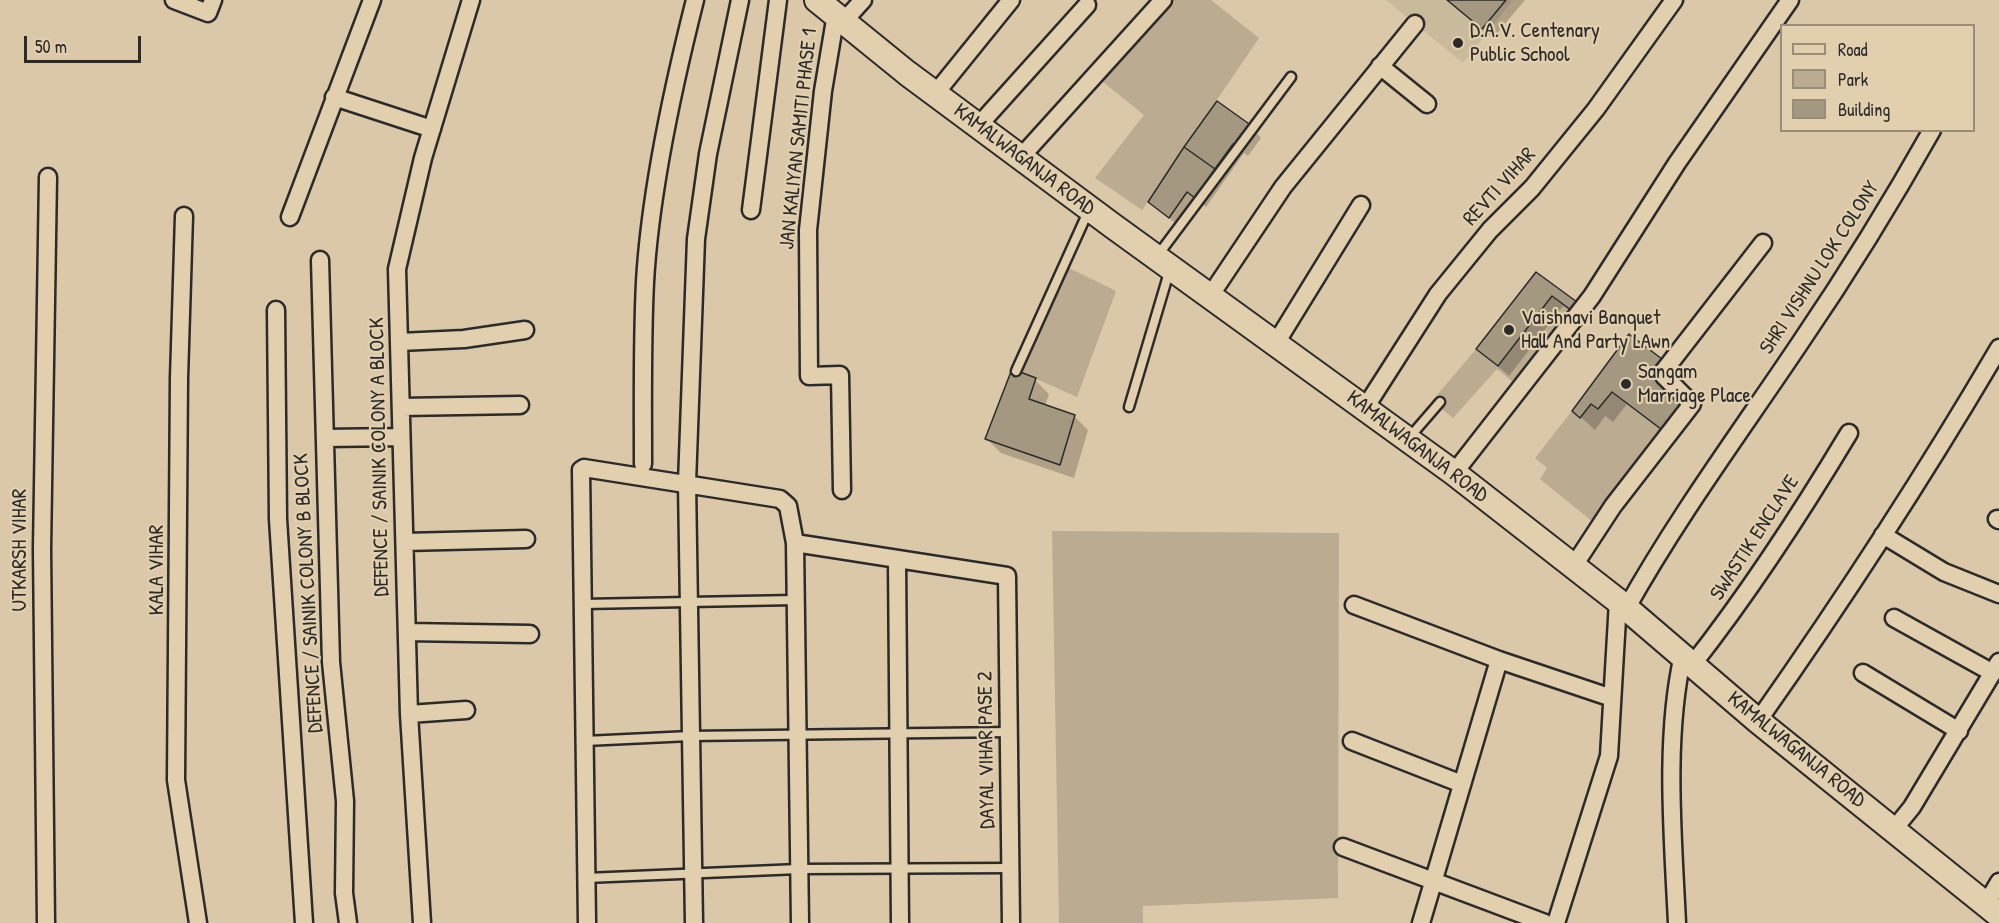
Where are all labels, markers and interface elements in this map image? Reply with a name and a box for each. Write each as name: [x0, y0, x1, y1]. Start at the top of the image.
place label: D.A.V. Centenary Public School: [1470, 18, 1600, 68]
scale bar: [27, 24, 144, 62]
legend: [1780, 24, 1975, 132]
street label: JAN KALIYAN SAMITI PHASE 1: [775, 27, 823, 251]
text: 50 m: [35, 34, 67, 59]
marker: D.A.V. Centenary Public School: [1451, 36, 1465, 50]
text: Road: [1838, 37, 1868, 62]
text: Park: [1838, 67, 1868, 92]
text: Building: [1838, 97, 1890, 122]
street label: KAMALWAGANJA ROAD: [948, 99, 1100, 221]
street label: REVTI VIHAR: [1458, 143, 1542, 231]
street label: SHRI VISHNU LOK COLONY: [1755, 177, 1885, 359]
place label: Vaishnavi Banquet Hall And Party LAwn: [1521, 305, 1670, 355]
street label: DEFENCE / SAINIK COLONY A BLOCK: [365, 317, 395, 597]
marker: Vaishnavi Banquet Hall And Party LAwn: [1502, 323, 1516, 337]
place label: Sangam Marriage Place: [1638, 359, 1751, 409]
marker: Sangam Marriage Place: [1619, 377, 1633, 391]
street label: KAMALWAGANJA ROAD: [1341, 386, 1493, 508]
street label: DEFENCE / SAINIK COLONY B BLOCK: [289, 453, 329, 733]
street label: SWASTIK ENCLAVE: [1705, 471, 1805, 605]
street label: UTKARSH VIHAR: [7, 489, 33, 611]
street label: KALA VIHAR: [144, 525, 170, 615]
street label: DAYAL VIHAR PASE 2: [973, 671, 1001, 829]
street label: KAMALWAGANJA ROAD: [1722, 686, 1870, 814]

